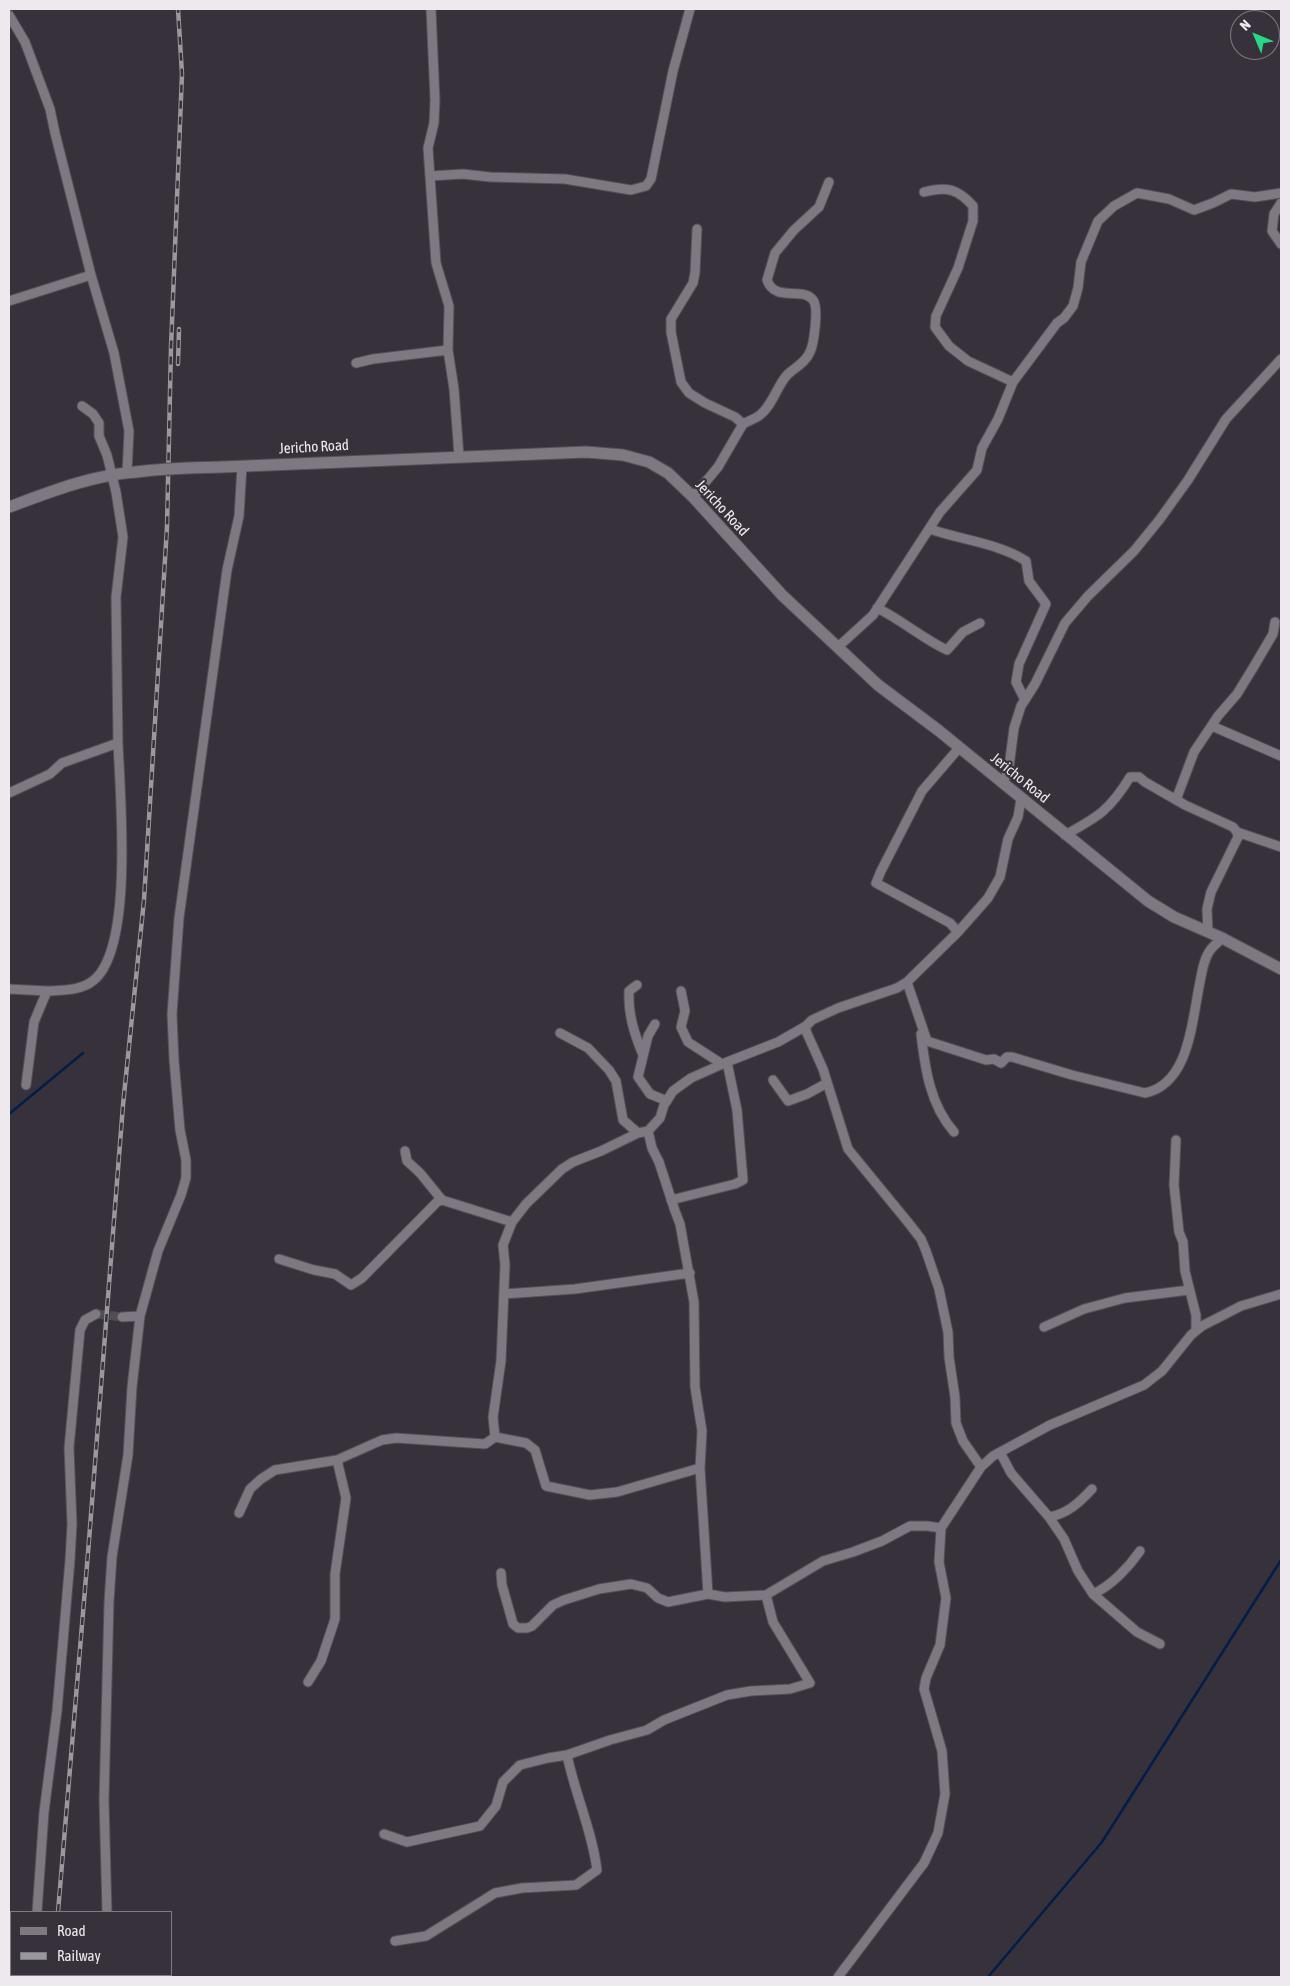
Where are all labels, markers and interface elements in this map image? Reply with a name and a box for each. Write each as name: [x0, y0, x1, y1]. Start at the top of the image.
north arrow: [1230, 10, 1280, 60]
text: N: [1237, 17, 1254, 34]
street label: Jericho Road: [279, 436, 349, 458]
street label: Jericho Road: [692, 476, 752, 540]
street label: Jericho Road: [987, 749, 1053, 807]
legend: [10, 1911, 172, 1976]
text: Road: [57, 1922, 86, 1939]
text: Railway: [57, 1947, 101, 1964]

